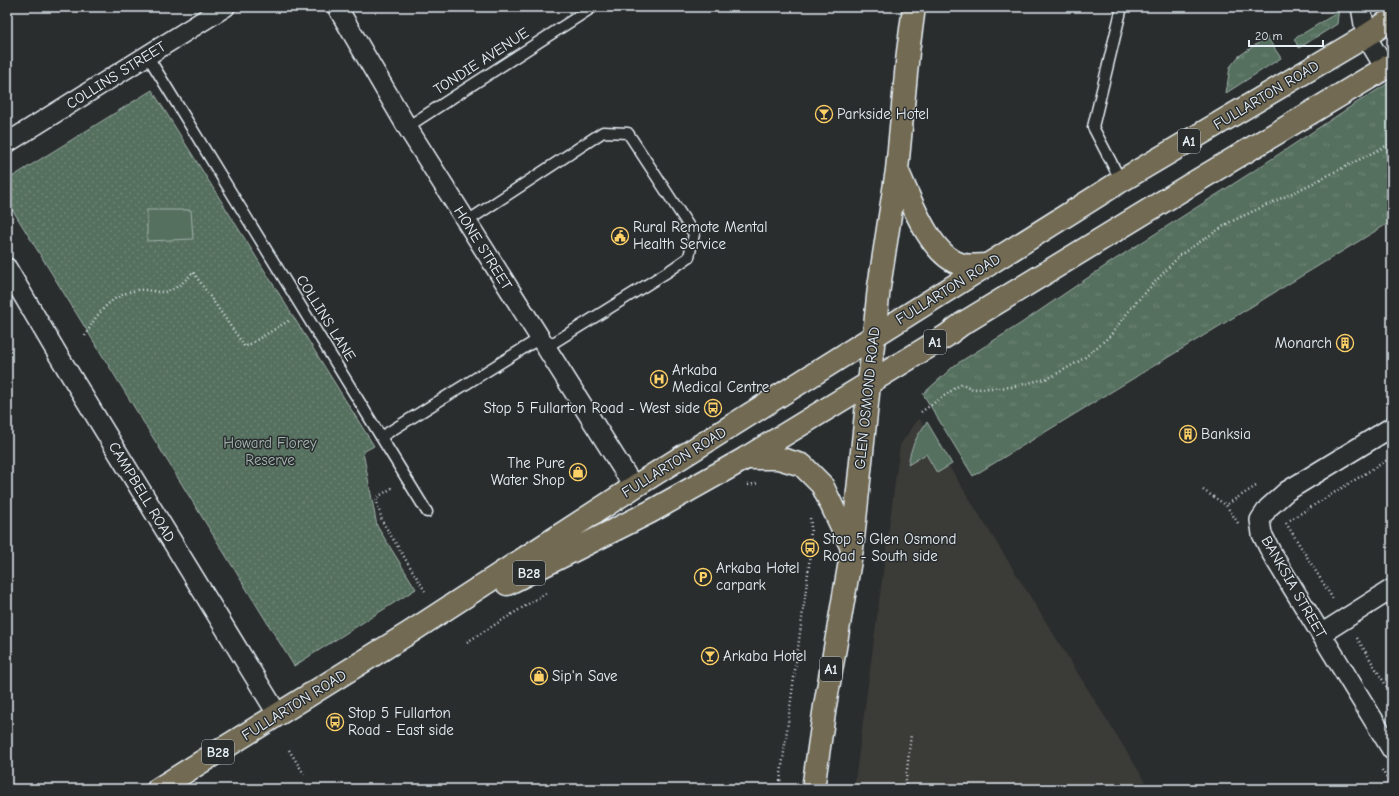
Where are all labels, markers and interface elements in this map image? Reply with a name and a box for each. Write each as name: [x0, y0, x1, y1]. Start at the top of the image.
scale bar: [1249, 22, 1323, 48]
street label: TONDIE AVENUE: [430, 24, 532, 98]
text: 20 m: [1255, 29, 1283, 43]
street label: COLLINS STREET: [63, 37, 169, 113]
street label: FULLARTON ROAD: [1210, 56, 1322, 134]
bar icon: Parkside Hotel: [814, 104, 834, 124]
place label: Parkside Hotel: [837, 105, 929, 123]
road number: A1: [1178, 129, 1200, 153]
street label: HONE STREET: [450, 203, 516, 293]
place label: Rural Remote Mental Health Service: [633, 218, 767, 253]
public building icon: Rural Remote Mental Health Service: [610, 226, 630, 246]
street label: FULLARTON ROAD: [892, 250, 1004, 328]
street label: COLLINS LANE: [292, 272, 360, 364]
street label: GLEN OSMOND ROAD: [851, 326, 883, 470]
road number: A1: [924, 330, 946, 354]
building icon: Monarch: [1335, 333, 1355, 353]
place label: Monarch: [1275, 334, 1332, 352]
place label: Arkaba Medical Centre: [672, 361, 770, 396]
hospital icon: Arkaba Medical Centre: [649, 369, 669, 389]
bus stop icon: Stop 5 Fullarton Road - West side: [703, 398, 723, 418]
place label: Stop 5 Fullarton Road - West side: [484, 399, 700, 417]
street label: FULLARTON ROAD: [618, 423, 730, 501]
building icon: Banksia: [1178, 424, 1198, 444]
place label: Banksia: [1201, 425, 1251, 443]
park label: Howard Florey Reserve: [223, 434, 317, 469]
street label: CAMPBELL ROAD: [105, 439, 179, 545]
place label: The Pure Water Shop: [491, 454, 565, 489]
shop icon: The Pure Water Shop: [568, 462, 588, 482]
place label: Stop 5 Glen Osmond Road - South side: [823, 530, 957, 565]
street label: BANKSIA STREET: [1257, 533, 1331, 641]
bus stop icon: Stop 5 Glen Osmond Road - South side: [800, 538, 820, 558]
place label: Arkaba Hotel carpark: [716, 559, 799, 594]
road number: B28: [513, 561, 545, 585]
parking icon: Arkaba Hotel carpark: [693, 567, 713, 587]
bar icon: Arkaba Hotel: [700, 646, 720, 666]
place label: Arkaba Hotel: [723, 647, 806, 665]
road number: A1: [820, 657, 842, 681]
street label: FULLARTON ROAD: [238, 666, 350, 744]
shop icon: Sip'n Save: [529, 666, 549, 686]
place label: Sip'n Save: [552, 667, 618, 685]
place label: Stop 5 Fullarton Road - East side: [348, 704, 454, 739]
bus stop icon: Stop 5 Fullarton Road - East side: [325, 712, 345, 732]
road number: B28: [202, 740, 234, 764]

